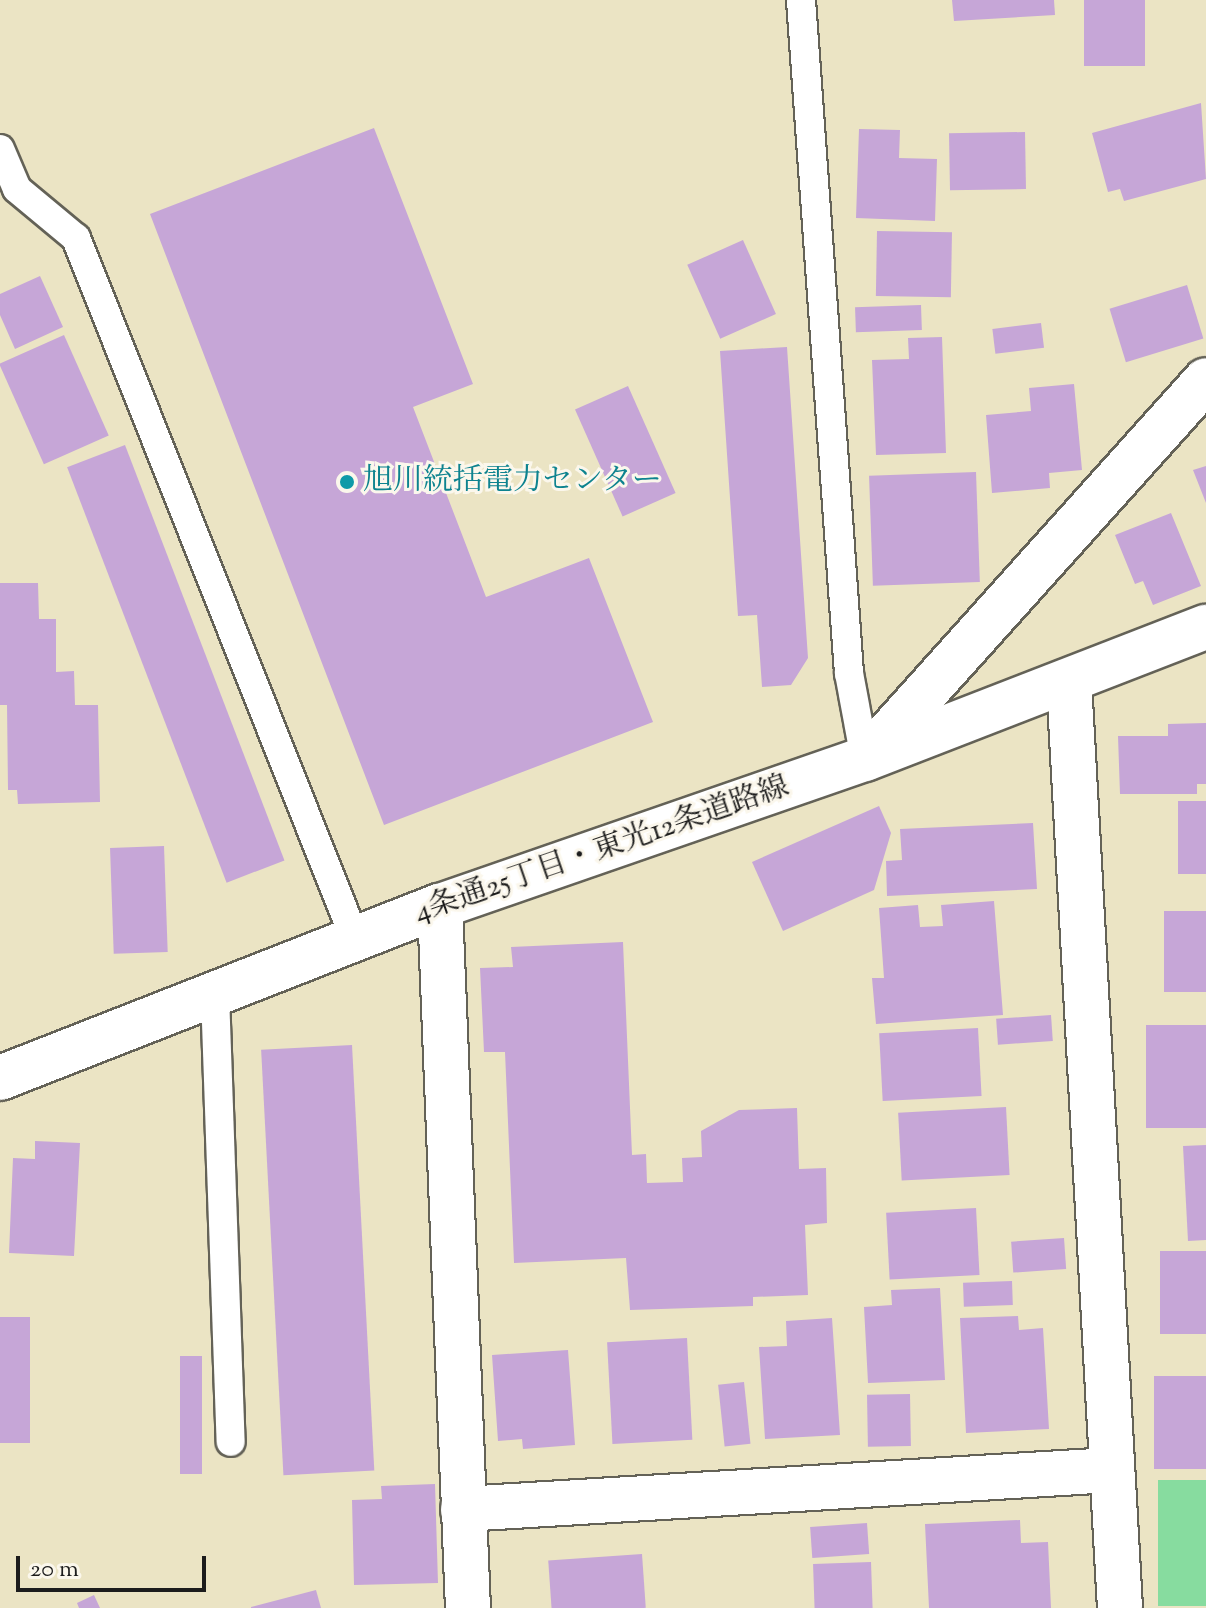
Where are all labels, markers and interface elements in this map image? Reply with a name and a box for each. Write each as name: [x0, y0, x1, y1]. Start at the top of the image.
place label: 旭川統括電力センター: [363, 464, 663, 500]
marker: 旭川統括電力センター: [338, 473, 356, 491]
street label: 4条通25丁目・東光12条道路線: [410, 770, 794, 932]
scale bar: [20, 1540, 210, 1590]
text: 20 m: [30, 1553, 79, 1587]

